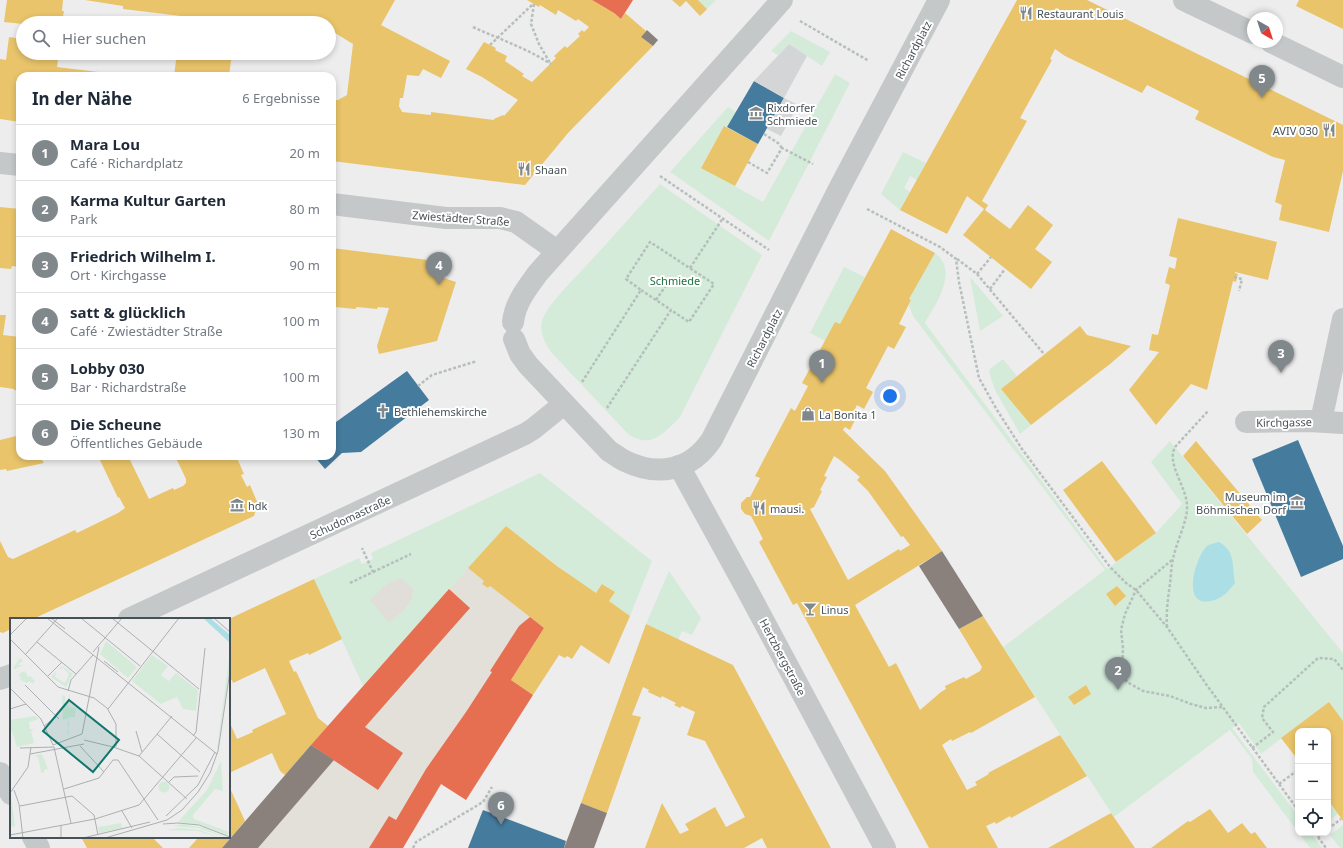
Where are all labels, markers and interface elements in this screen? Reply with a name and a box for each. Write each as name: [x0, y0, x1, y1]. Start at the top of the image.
restaurant icon: Restaurant Louis: [1018, 5, 1034, 21]
place label: Restaurant Louis: [1037, 6, 1124, 21]
north arrow: [1247, 12, 1283, 48]
search box: [16, 16, 336, 60]
street label: Richardplatz: [891, 18, 935, 82]
icon: search: [30, 27, 52, 49]
text: Hier suchen: [62, 28, 146, 48]
pin: 5: [1249, 65, 1275, 98]
text: In der Nähe: [32, 87, 132, 110]
text: 6 Ergebnisse: [242, 89, 320, 107]
place label: Rixdorfer Schmiede: [767, 100, 817, 128]
museum icon: Rixdorfer Schmiede: [748, 105, 764, 121]
restaurant icon: AVIV 030: [1321, 122, 1337, 138]
place label: AVIV 030: [1273, 123, 1318, 138]
text: Mara Lou: [70, 134, 140, 154]
text: 1: [41, 144, 49, 162]
text: 20 m: [290, 144, 320, 162]
text: Café · Richardplatz: [70, 154, 183, 172]
restaurant icon: Shaan: [516, 161, 532, 177]
place label: Shaan: [535, 162, 567, 177]
text: Karma Kultur Garten: [70, 190, 226, 210]
text: 2: [41, 200, 49, 218]
text: 80 m: [290, 200, 320, 218]
street label: Zwiestädter Straße: [412, 207, 510, 229]
text: Park: [70, 210, 97, 228]
text: Friedrich Wilhelm I.: [70, 246, 216, 266]
pin: 4: [426, 252, 452, 285]
text: 3: [41, 256, 49, 274]
text: 90 m: [290, 256, 320, 274]
text: Ort · Kirchgasse: [70, 266, 166, 284]
park label: Schmiede: [650, 273, 700, 288]
text: satt & glücklich: [70, 302, 186, 322]
street label: Richardplatz: [743, 306, 785, 370]
text: 4: [41, 312, 49, 330]
text: 100 m: [282, 312, 320, 330]
text: Café · Zwiestädter Straße: [70, 322, 223, 340]
pin: 3: [1268, 340, 1294, 373]
pin: 1: [809, 350, 835, 383]
text: Lobby 030: [70, 358, 145, 378]
text: 5: [41, 368, 49, 386]
text: 100 m: [282, 368, 320, 386]
text: Bar · Richardstraße: [70, 378, 186, 396]
your location: [880, 386, 900, 406]
church icon: Bethlehemskirche: [375, 403, 391, 419]
place label: Bethlehemskirche: [394, 404, 487, 419]
shop icon: La Bonita 1: [800, 406, 816, 422]
place label: La Bonita 1: [819, 407, 877, 422]
text: Die Scheune: [70, 414, 162, 434]
street label: Kirchgasse: [1256, 414, 1312, 430]
text: 6: [41, 424, 49, 442]
text: 130 m: [282, 424, 320, 442]
text: Öffentliches Gebäude: [70, 434, 203, 452]
place label: Museum im Böhmischen Dorf: [1196, 489, 1287, 517]
street label: Schudomastraße: [307, 492, 393, 542]
museum icon: Museum im Böhmischen Dorf: [1289, 494, 1305, 510]
museum icon: hdk: [229, 497, 245, 513]
place label: hdk: [248, 498, 268, 513]
restaurant icon: mausi.: [751, 500, 767, 516]
place label: mausi.: [770, 501, 804, 516]
bar icon: Linus: [802, 601, 818, 617]
place label: Linus: [821, 602, 848, 617]
street label: Hertzbergstraße: [756, 616, 810, 698]
inset map: [10, 618, 230, 838]
pin: 2: [1105, 657, 1131, 690]
map controls: [1295, 728, 1331, 836]
button: +: [1295, 728, 1331, 764]
button: −: [1295, 764, 1331, 800]
pin: 6: [488, 792, 514, 825]
button: locate: [1295, 800, 1331, 836]

